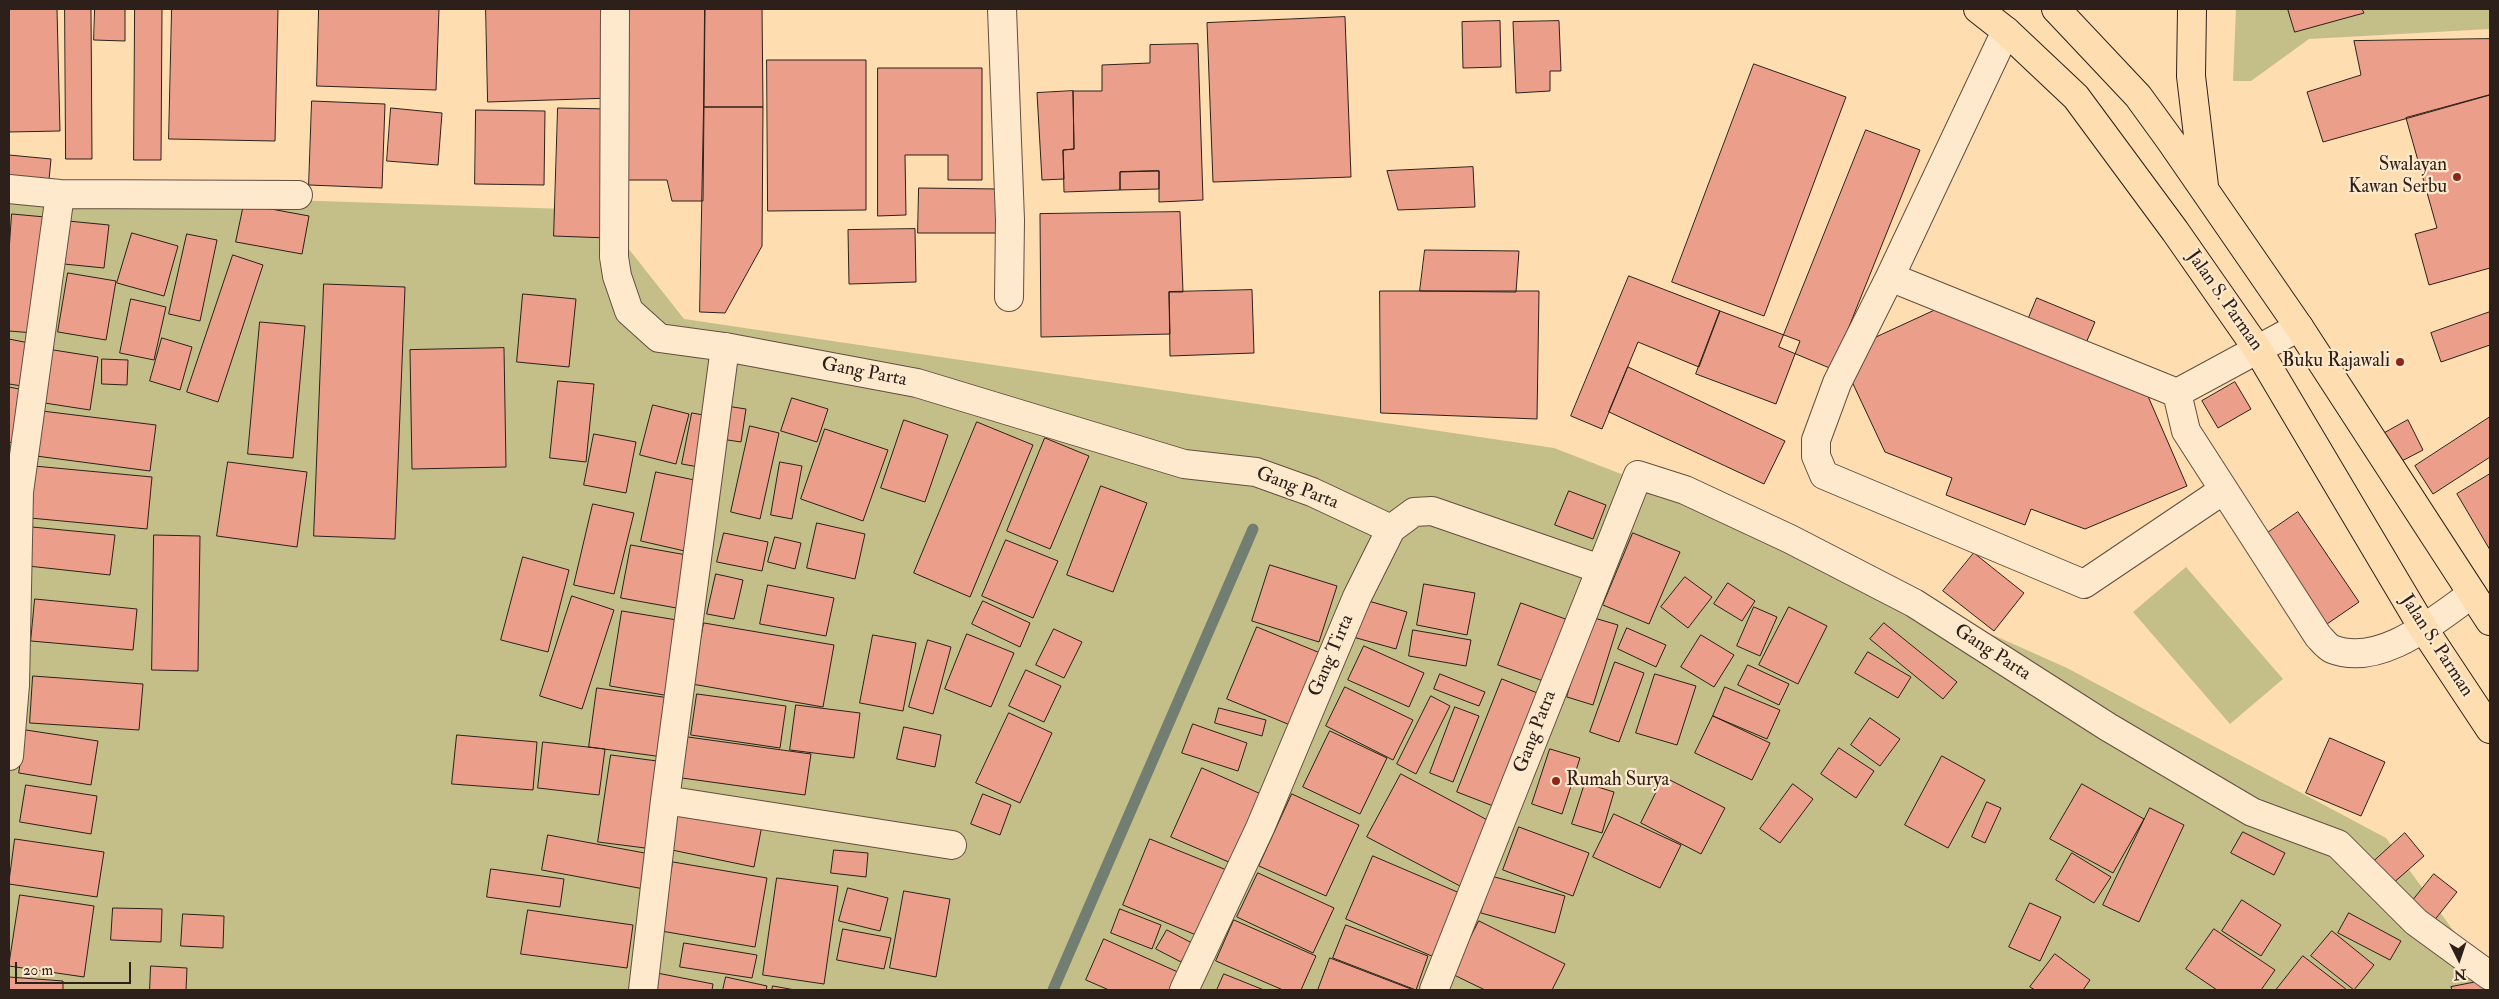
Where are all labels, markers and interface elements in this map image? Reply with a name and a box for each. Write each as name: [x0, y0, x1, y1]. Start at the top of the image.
place label: Swalayan Kawan Serbu: [2348, 155, 2447, 199]
marker: Swalayan Kawan Serbu: [2451, 171, 2463, 183]
street label: Jalan S. Parman: [2181, 246, 2267, 356]
place label: Buku Rajawali: [2282, 351, 2390, 373]
street label: Gang Parta: [819, 354, 909, 392]
marker: Buku Rajawali: [2394, 356, 2406, 368]
street label: Gang Parta: [1253, 463, 1341, 515]
street label: Jalan S. Parman: [2394, 590, 2478, 702]
street label: Gang Tirta: [1305, 612, 1359, 700]
street label: Gang Parta: [1950, 620, 2034, 686]
street label: Gang Patra: [1510, 688, 1562, 776]
place label: Rumah Surya: [1566, 770, 1669, 792]
marker: Rumah Surya: [1550, 775, 1562, 787]
north arrow: [2434, 934, 2484, 984]
scale bar: [18, 952, 134, 984]
text: 20 m: [23, 961, 53, 980]
text: N: [2453, 966, 2467, 983]

